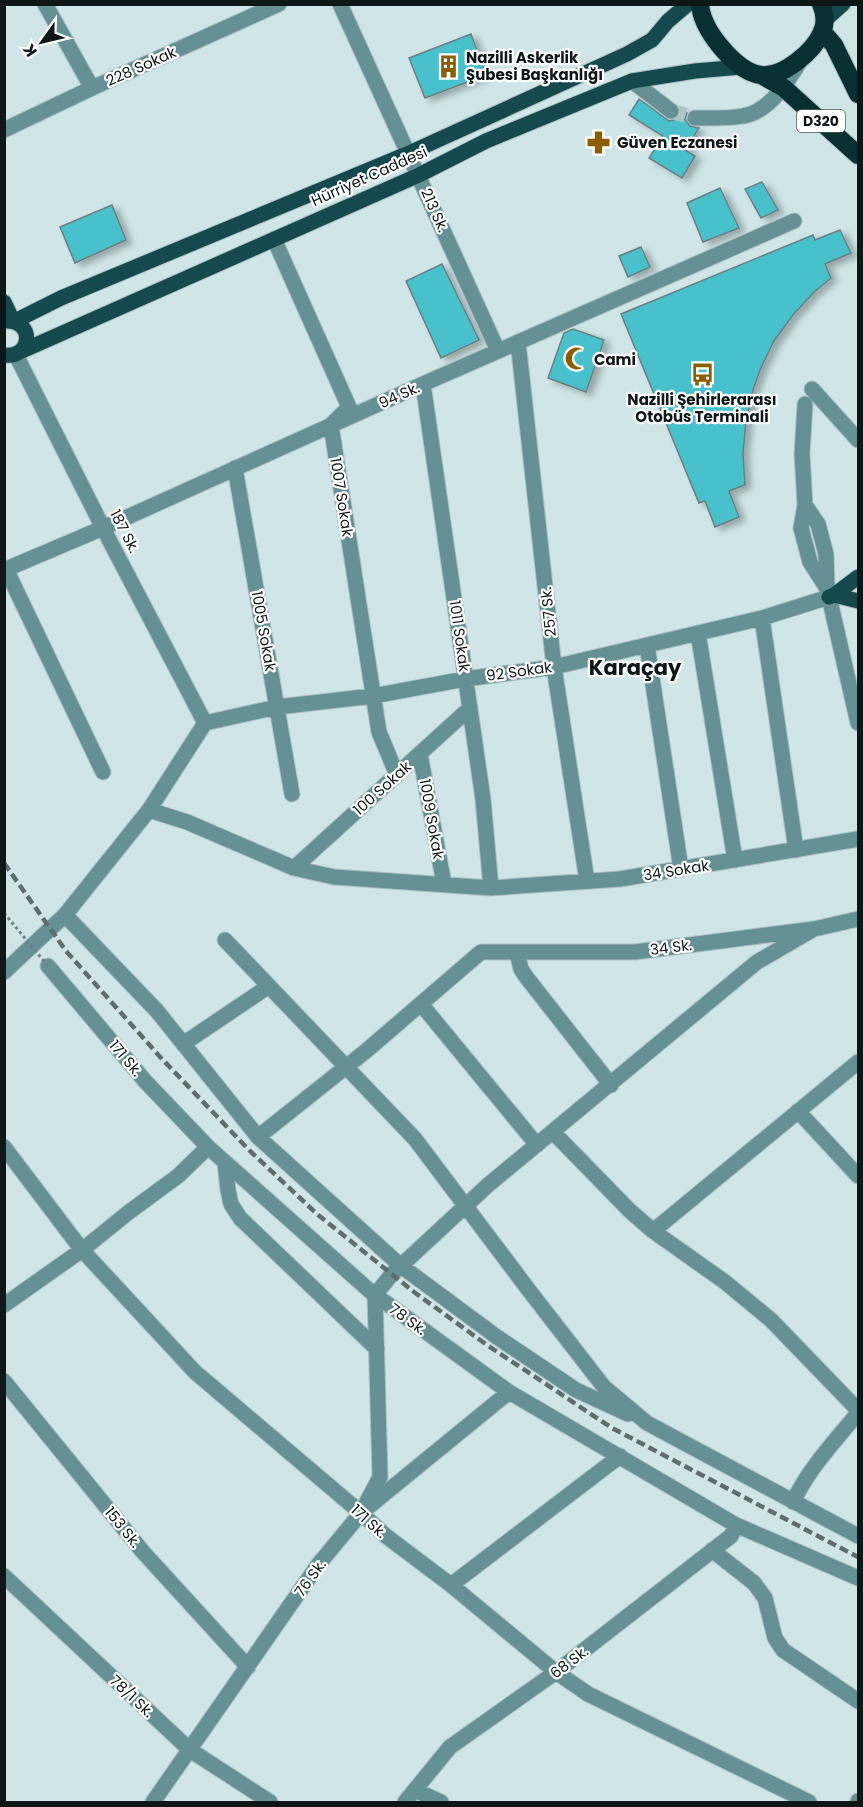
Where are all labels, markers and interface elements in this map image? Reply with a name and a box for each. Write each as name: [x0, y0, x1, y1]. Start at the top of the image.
north arrow: [12, 12, 72, 72]
text: K: [17, 39, 43, 61]
street label: 228 Sokak: [103, 41, 180, 91]
place label: Nazilli Askerlik Şubesi Başkanlığı: [466, 47, 603, 85]
building icon: Nazilli Askerlik Şubesi Başkanlığı: [435, 53, 461, 79]
road number: D320: [797, 110, 845, 132]
pharmacy icon: Güven Eczanesi: [586, 129, 612, 155]
place label: Güven Eczanesi: [617, 132, 737, 153]
street label: Hürriyet Caddesi: [308, 141, 430, 211]
street label: 213 Sk.: [416, 185, 454, 235]
mosque icon: Cami: [563, 346, 589, 372]
place label: Cami: [594, 349, 636, 370]
bus stop icon: Nazilli Şehirlerarası Otobüs Terminali: [689, 362, 715, 388]
street label: 94 Sk.: [375, 377, 423, 413]
place label: Nazilli Şehirlerarası Otobüs Terminali: [627, 389, 777, 427]
street label: 1007 Sokak: [325, 456, 359, 538]
street label: 187 Sk.: [105, 506, 145, 556]
street label: 257 Sk.: [535, 586, 561, 638]
street label: 1005 Sokak: [247, 589, 281, 673]
street label: 1011 Sokak: [445, 599, 475, 673]
district label: Karaçay: [589, 653, 682, 682]
street label: 92 Sokak: [485, 656, 553, 686]
street label: 100 Sokak: [348, 756, 416, 820]
street label: 1009 Sokak: [415, 777, 449, 861]
street label: 34 Sokak: [642, 854, 711, 886]
street label: 34 Sk.: [649, 934, 693, 960]
street label: 171 Sk.: [105, 1035, 147, 1081]
street label: 78 Sk.: [385, 1298, 431, 1340]
street label: 171 Sk.: [347, 1499, 391, 1543]
street label: 153 Sk.: [100, 1502, 146, 1552]
street label: 76 Sk.: [289, 1555, 331, 1601]
street label: 68 Sk.: [546, 1641, 592, 1683]
street label: 78/1 Sk.: [105, 1670, 159, 1722]

